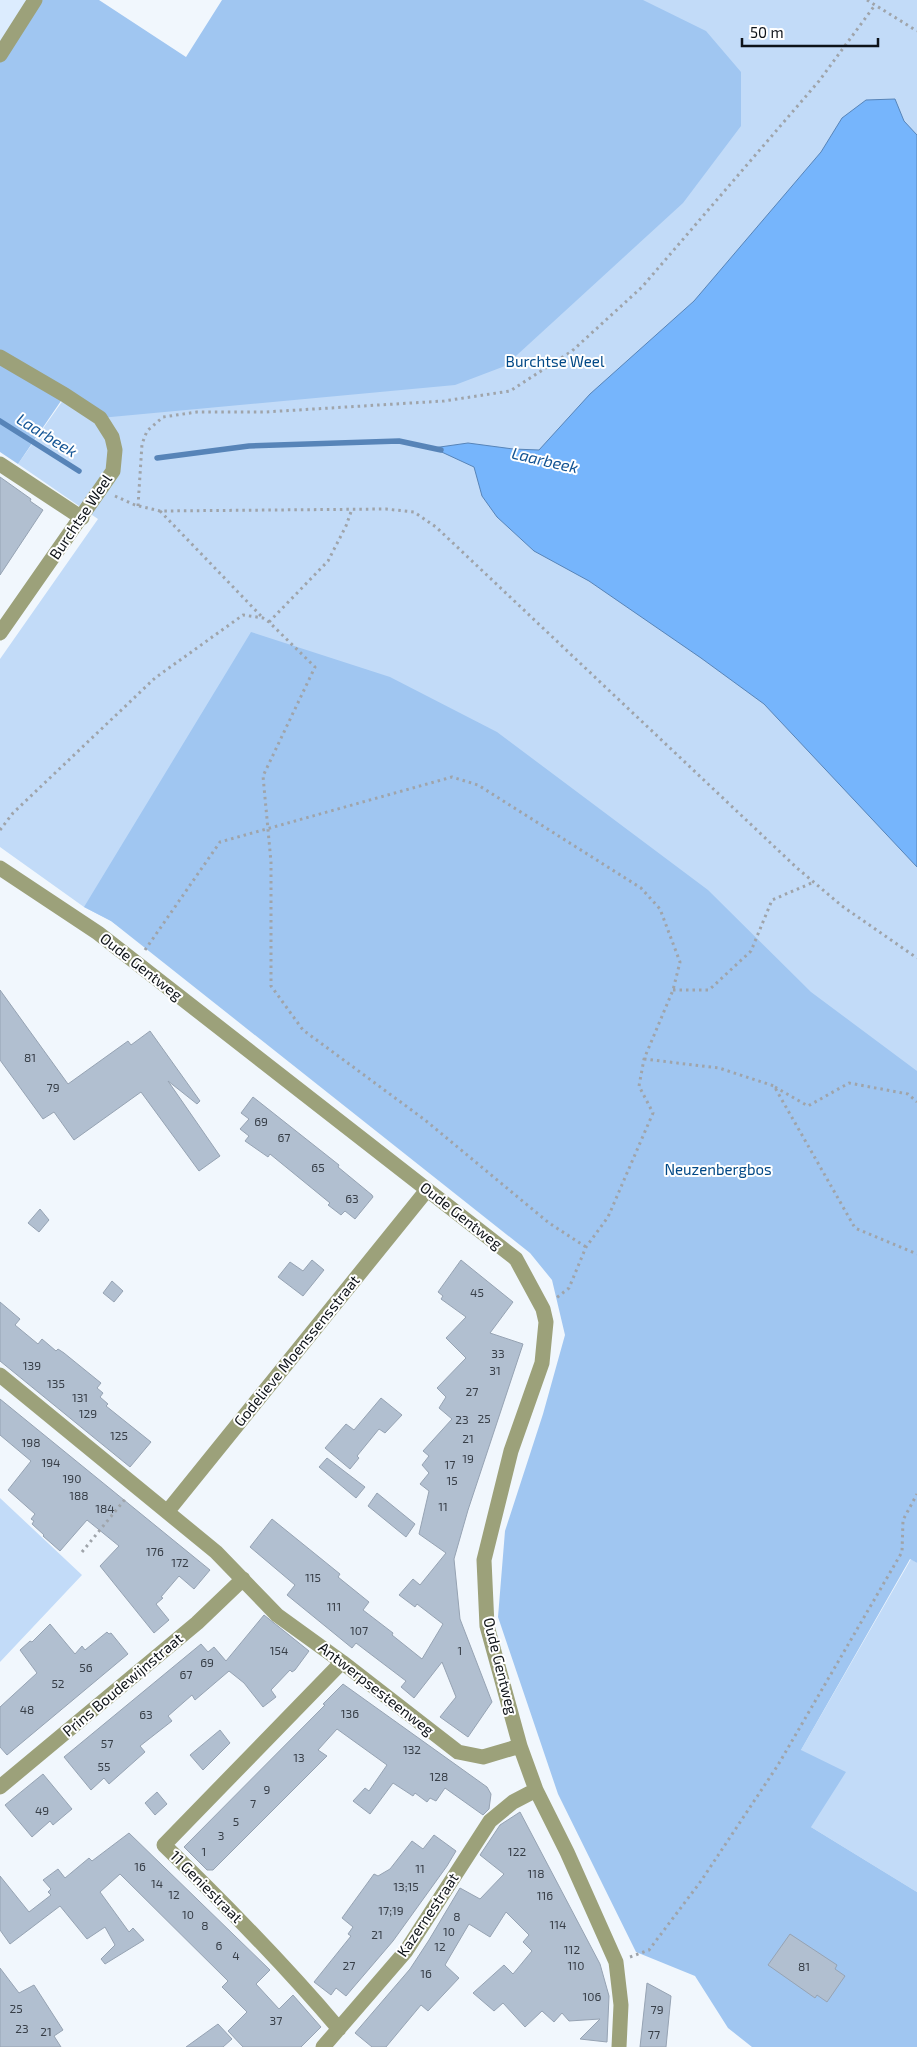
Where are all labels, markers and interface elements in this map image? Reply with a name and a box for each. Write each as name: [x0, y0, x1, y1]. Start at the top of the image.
scale bar: [742, 15, 878, 47]
text: 50 m: [750, 23, 784, 41]
park label: Burchtse Weel: [506, 352, 605, 370]
water label: Laarbeek: [14, 409, 81, 461]
water label: Laarbeek: [510, 443, 580, 476]
street label: Burchtse Weel: [45, 470, 116, 562]
street label: Oude Gentweg: [97, 929, 187, 1004]
house number: 81: [24, 1050, 36, 1064]
house number: 79: [46, 1080, 60, 1094]
house number: 69: [254, 1114, 268, 1128]
house number: 67: [277, 1130, 291, 1144]
house number: 65: [311, 1160, 325, 1174]
park label: Neuzenbergbos: [664, 1160, 772, 1178]
street label: Oude Gentweg: [417, 1178, 507, 1253]
house number: 63: [345, 1191, 359, 1205]
street label: Godelieve Moenssensstraat: [230, 1271, 363, 1430]
house number: 45: [470, 1285, 484, 1299]
house number: 33: [491, 1346, 505, 1360]
house number: 139: [23, 1358, 41, 1372]
house number: 31: [489, 1363, 501, 1377]
house number: 135: [47, 1376, 65, 1390]
house number: 27: [466, 1384, 478, 1398]
house number: 131: [72, 1390, 88, 1404]
house number: 129: [79, 1406, 97, 1420]
house number: 25: [477, 1411, 491, 1425]
house number: 23: [455, 1412, 469, 1426]
house number: 125: [110, 1428, 128, 1442]
house number: 21: [462, 1431, 474, 1445]
house number: 198: [22, 1435, 40, 1449]
house number: 19: [462, 1451, 474, 1465]
house number: 194: [41, 1455, 61, 1469]
house number: 17: [445, 1457, 455, 1471]
house number: 190: [63, 1471, 81, 1485]
house number: 15: [446, 1473, 458, 1487]
house number: 188: [69, 1488, 89, 1502]
house number: 11: [438, 1499, 448, 1513]
house number: 184: [95, 1501, 115, 1515]
house number: 176: [146, 1544, 164, 1558]
house number: 172: [171, 1555, 189, 1569]
house number: 115: [305, 1570, 321, 1584]
house number: 111: [327, 1599, 341, 1613]
street label: Oude Gentweg: [480, 1615, 522, 1717]
house number: 107: [350, 1623, 368, 1637]
street label: Prins Boudewijnstraat: [59, 1629, 187, 1741]
street label: Antwerpsesteenweg: [315, 1638, 438, 1739]
house number: 154: [270, 1643, 288, 1657]
house number: 1: [458, 1643, 462, 1657]
house number: 69: [200, 1655, 214, 1669]
house number: 56: [79, 1660, 93, 1674]
house number: 67: [179, 1667, 193, 1681]
house number: 52: [51, 1676, 65, 1690]
house number: 48: [20, 1702, 34, 1716]
house number: 136: [341, 1706, 359, 1720]
house number: 63: [139, 1707, 153, 1721]
house number: 57: [101, 1736, 113, 1750]
house number: 132: [403, 1742, 421, 1756]
house number: 13: [293, 1750, 305, 1764]
house number: 55: [98, 1759, 110, 1773]
house number: 128: [430, 1769, 448, 1783]
house number: 9: [264, 1782, 271, 1796]
house number: 7: [250, 1796, 256, 1810]
house number: 49: [35, 1803, 49, 1817]
house number: 5: [233, 1814, 239, 1828]
house number: 3: [218, 1828, 224, 1842]
house number: 1: [202, 1844, 206, 1858]
house number: 122: [508, 1844, 526, 1858]
street label: 11 Geniestraat: [167, 1846, 247, 1926]
house number: 16: [134, 1859, 146, 1873]
house number: 11: [415, 1861, 425, 1875]
house number: 118: [528, 1866, 544, 1880]
street label: Kazernestraat: [393, 1869, 462, 1960]
house number: 14: [151, 1876, 163, 1890]
house number: 13;15: [393, 1879, 419, 1893]
house number: 12: [168, 1887, 180, 1901]
house number: 116: [537, 1888, 553, 1902]
house number: 17;19: [378, 1903, 404, 1917]
house number: 10: [182, 1907, 194, 1921]
house number: 8: [453, 1909, 461, 1923]
house number: 114: [550, 1917, 566, 1931]
house number: 8: [201, 1918, 209, 1932]
house number: 10: [443, 1924, 455, 1938]
house number: 21: [371, 1927, 383, 1941]
house number: 6: [216, 1938, 223, 1952]
house number: 12: [434, 1939, 446, 1953]
house number: 112: [564, 1942, 580, 1956]
house number: 4: [232, 1948, 240, 1962]
house number: 27: [343, 1958, 355, 1972]
house number: 110: [568, 1958, 584, 1972]
house number: 81: [798, 1959, 810, 1973]
house number: 16: [420, 1966, 432, 1980]
house number: 106: [583, 1989, 602, 2003]
house number: 25: [9, 2001, 23, 2015]
house number: 79: [650, 2002, 664, 2016]
house number: 37: [270, 2013, 282, 2027]
house number: 23: [15, 2021, 29, 2035]
house number: 21: [40, 2024, 52, 2038]
house number: 77: [648, 2027, 660, 2041]

